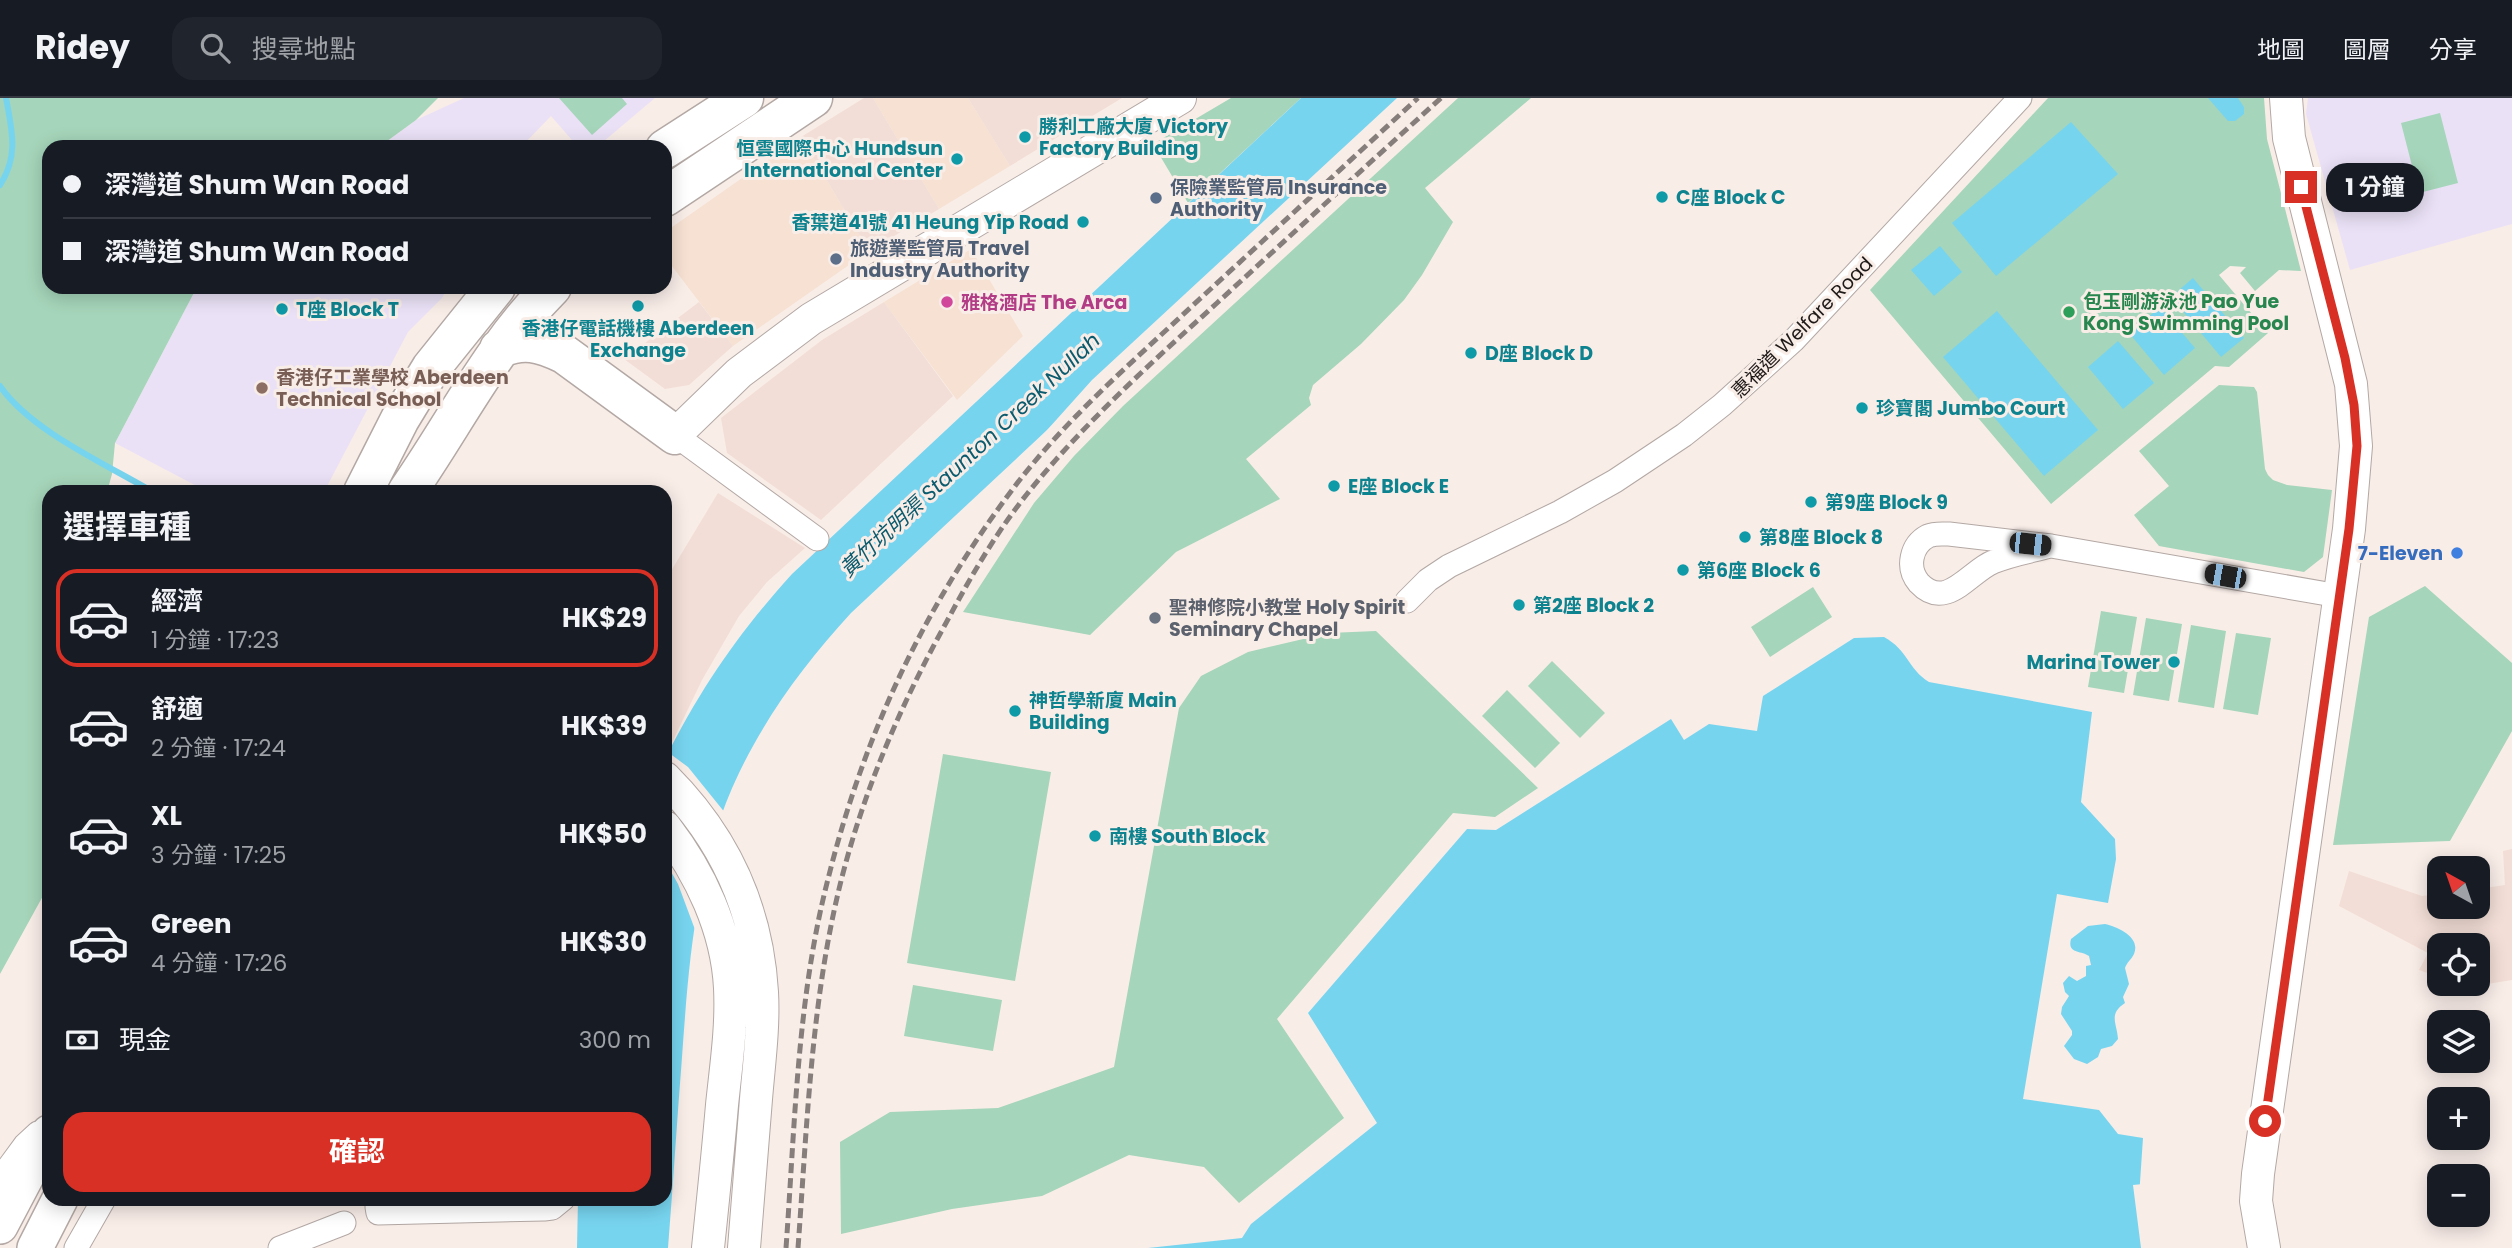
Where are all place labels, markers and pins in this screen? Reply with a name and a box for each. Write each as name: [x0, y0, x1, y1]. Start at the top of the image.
place label: 勝利工廠大廈 Victory Factory Building: [1039, 113, 1229, 162]
marker: 勝利工廠大廈 Victory Factory Building: [1017, 129, 1033, 145]
place label: 恒雲國際中心 Hundsun International Center: [736, 135, 943, 184]
marker: 恒雲國際中心 Hundsun International Center: [949, 151, 965, 167]
place label: 保險業監管局 Insurance Authority: [1170, 174, 1387, 223]
place label: C座 Block C: [1676, 184, 1785, 211]
marker: C座 Block C: [1654, 189, 1670, 205]
marker: 保險業監管局 Insurance Authority: [1148, 190, 1164, 206]
place label: 香葉道41號 41 Heung Yip Road: [791, 209, 1069, 236]
marker: 香葉道41號 41 Heung Yip Road: [1075, 214, 1091, 230]
place label: 旅遊業監管局 Travel Industry Authority: [850, 235, 1030, 284]
marker: 旅遊業監管局 Travel Industry Authority: [828, 251, 844, 267]
place label: 包玉剛游泳池 Pao Yue Kong Swimming Pool: [2083, 288, 2289, 337]
place label: 雅格酒店 The Arca: [961, 289, 1127, 316]
marker: 雅格酒店 The Arca: [939, 294, 955, 310]
place label: T座 Block T: [296, 296, 399, 323]
marker: 香港仔電話機樓 Aberdeen Exchange: [630, 298, 646, 314]
marker: T座 Block T: [274, 301, 290, 317]
marker: 包玉剛游泳池 Pao Yue Kong Swimming Pool: [2061, 304, 2077, 320]
place label: 香港仔電話機樓 Aberdeen Exchange: [522, 315, 754, 364]
place label: D座 Block D: [1485, 340, 1593, 367]
marker: D座 Block D: [1463, 345, 1479, 361]
place label: 香港仔工業學校 Aberdeen Technical School: [276, 364, 509, 413]
marker: 香港仔工業學校 Aberdeen Technical School: [254, 380, 270, 396]
place label: 珍寶閣 Jumbo Court: [1876, 395, 2065, 422]
marker: 珍寶閣 Jumbo Court: [1854, 400, 1870, 416]
place label: E座 Block E: [1348, 473, 1449, 500]
marker: E座 Block E: [1326, 478, 1342, 494]
place label: 第9座 Block 9: [1825, 489, 1948, 516]
marker: 第9座 Block 9: [1803, 494, 1819, 510]
place label: 第8座 Block 8: [1759, 524, 1883, 551]
marker: 第8座 Block 8: [1737, 529, 1753, 545]
place label: 7-Eleven: [2358, 540, 2443, 567]
marker: 7-Eleven: [2449, 545, 2465, 561]
place label: 第6座 Block 6: [1697, 557, 1821, 584]
marker: 第6座 Block 6: [1675, 562, 1691, 578]
place label: 第2座 Block 2: [1533, 592, 1654, 619]
place label: 聖神修院小教堂 Holy Spirit Seminary Chapel: [1169, 594, 1406, 643]
marker: 第2座 Block 2: [1511, 597, 1527, 613]
marker: 聖神修院小教堂 Holy Spirit Seminary Chapel: [1147, 610, 1163, 626]
place label: Marina Tower: [2027, 649, 2160, 676]
marker: Marina Tower: [2166, 654, 2182, 670]
place label: 神哲學新廈 Main Building: [1029, 687, 1177, 736]
marker: 神哲學新廈 Main Building: [1007, 703, 1023, 719]
place label: 南樓 South Block: [1109, 823, 1266, 850]
marker: 南樓 South Block: [1087, 828, 1103, 844]

